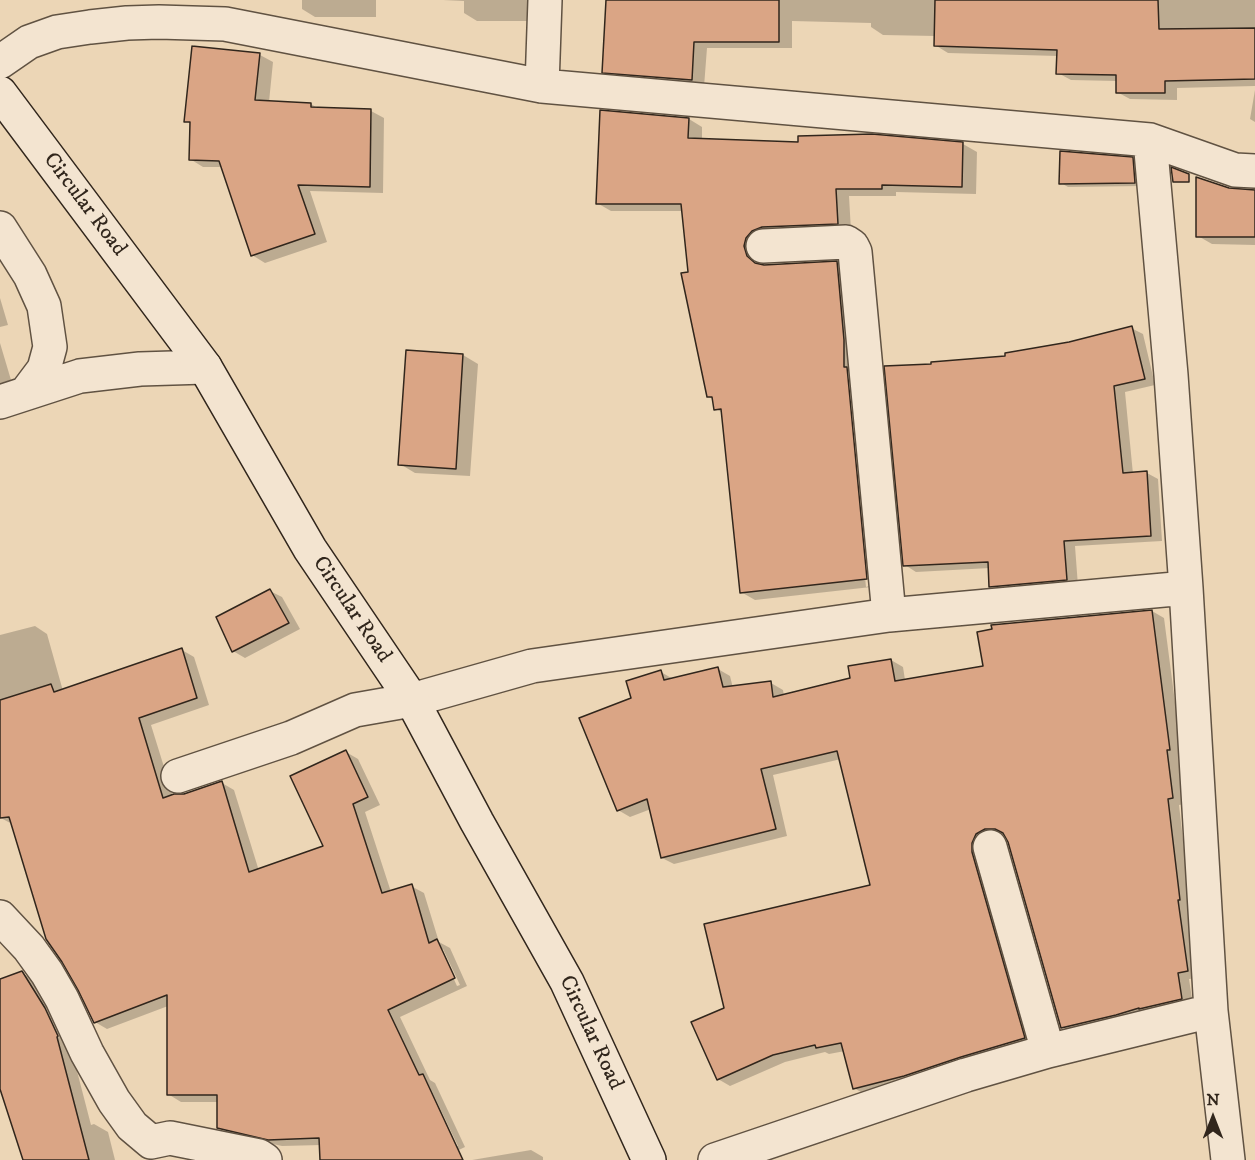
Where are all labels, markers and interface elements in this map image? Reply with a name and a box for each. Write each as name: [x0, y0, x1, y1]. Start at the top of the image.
street label: Circular Road: [36, 148, 132, 262]
street label: Circular Road: [306, 552, 396, 668]
street label: Circular Road: [552, 972, 628, 1094]
north arrow: [1183, 1088, 1243, 1148]
text: N: [1206, 1090, 1220, 1110]

